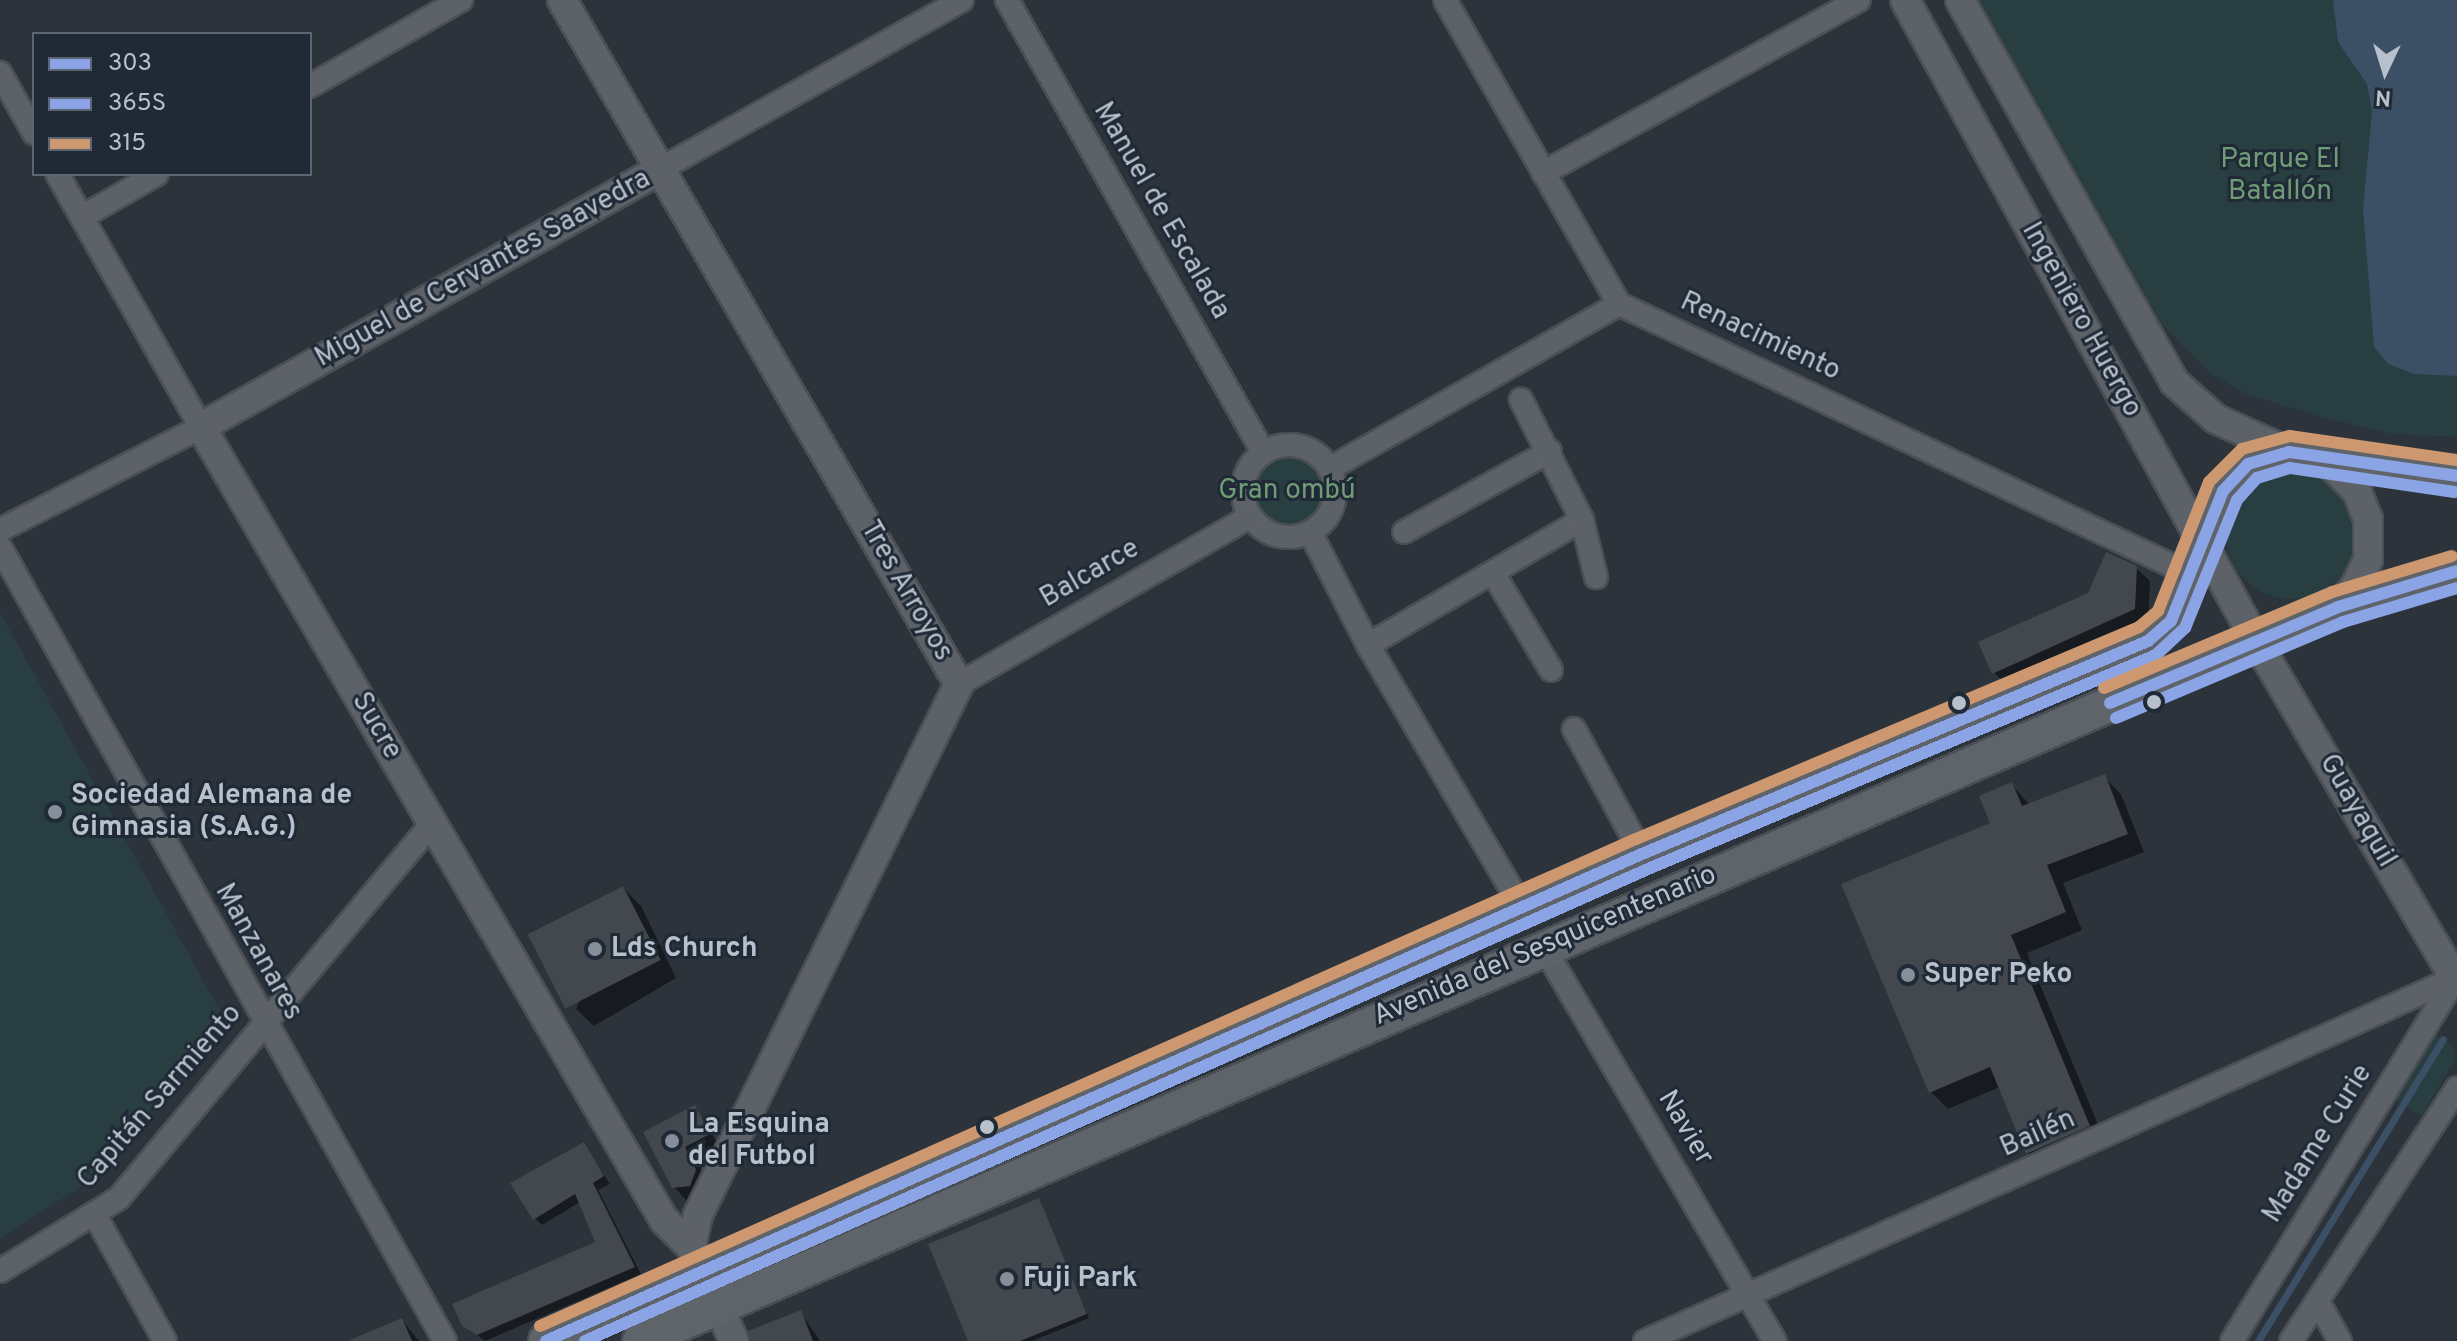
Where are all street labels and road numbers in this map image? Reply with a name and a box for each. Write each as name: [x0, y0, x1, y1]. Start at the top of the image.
street label: Manuel de Escalada: [1085, 96, 1237, 326]
street label: Miguel de Cervantes Saavedra: [310, 163, 656, 375]
street label: Ingeniero Huergo: [2014, 217, 2148, 423]
street label: Renacimiento: [1675, 285, 1845, 389]
street label: Tres Arroyos: [852, 515, 960, 667]
street label: Balcarce: [1034, 532, 1146, 616]
street label: Sucre: [344, 687, 408, 765]
street label: Guayaquil: [2311, 748, 2403, 874]
street label: Avenida del Sesquicentenario: [1368, 858, 1722, 1034]
street label: Manzanares: [207, 878, 309, 1026]
street label: Capitán Sarmiento: [71, 998, 249, 1196]
street label: Madame Curie: [2256, 1059, 2380, 1229]
street label: Navier: [1650, 1084, 1720, 1172]
street label: Bailén: [1995, 1103, 2081, 1165]

